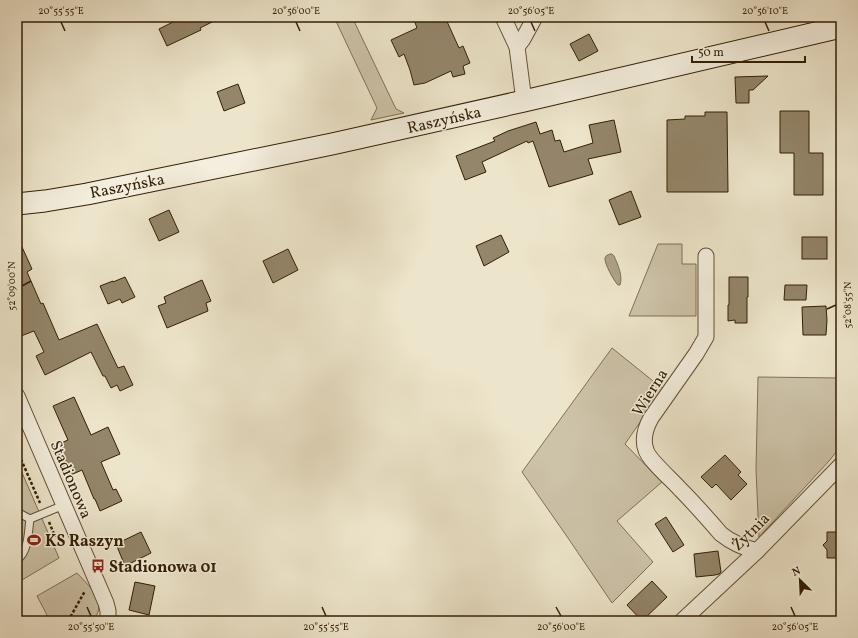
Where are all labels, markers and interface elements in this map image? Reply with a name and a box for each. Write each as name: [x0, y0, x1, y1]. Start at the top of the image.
text: 20°55'55"E: [38, 4, 84, 18]
text: 20°56'00"E: [272, 4, 320, 18]
text: 20°56'05"E: [508, 4, 554, 18]
text: 20°56'10"E: [742, 4, 788, 18]
scale bar: [692, 38, 805, 64]
text: 50 m: [698, 45, 724, 61]
street label: Raszyńska: [405, 102, 484, 140]
street label: Raszyńska: [88, 169, 167, 205]
text: 52°09'00"N: [5, 261, 19, 311]
text: 52°08'55"N: [841, 281, 855, 329]
street label: Wierna: [628, 365, 674, 421]
street label: Stadionowa: [44, 437, 97, 522]
street label: Żytnia: [727, 508, 775, 556]
place label: KS Raszyn: [45, 531, 124, 553]
sports icon: KS Raszyn: [26, 532, 42, 548]
place label: Stadionowa 01: [109, 557, 217, 579]
bus stop icon: Stadionowa 01: [90, 558, 106, 574]
north arrow: [780, 560, 820, 600]
text: N: [790, 564, 803, 581]
text: 20°55'50"E: [68, 620, 114, 634]
text: 20°55'55"E: [303, 620, 349, 634]
text: 20°56'00"E: [537, 620, 585, 634]
text: 20°56'05"E: [772, 620, 818, 634]

